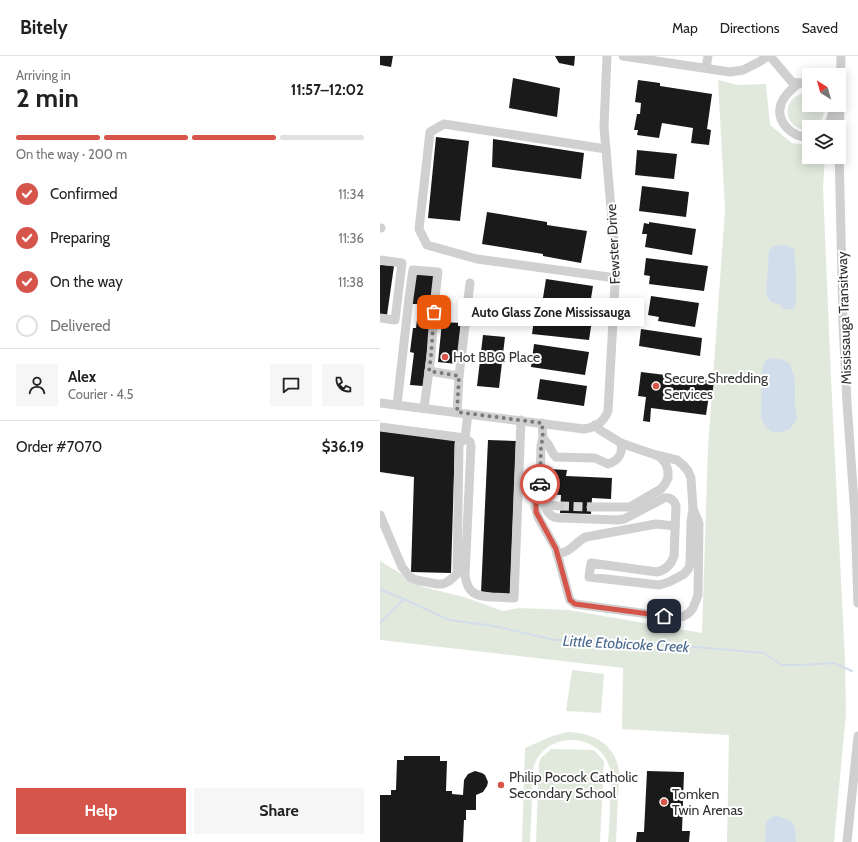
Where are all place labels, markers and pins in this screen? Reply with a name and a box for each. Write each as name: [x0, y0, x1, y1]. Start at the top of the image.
pin: [417, 295, 451, 329]
callout: Auto Glass Zone Mississauga: [458, 298, 644, 326]
place label: Hot BBQ Place: [453, 348, 540, 366]
marker: Hot BBQ Place: [440, 352, 450, 362]
place label: Secure Shredding Services: [664, 369, 769, 403]
marker: Secure Shredding Services: [651, 381, 661, 391]
pin: [647, 599, 681, 633]
place label: Philip Pocock Catholic Secondary School: [509, 768, 638, 802]
marker: Philip Pocock Catholic Secondary School: [496, 780, 506, 790]
place label: Tomken Twin Arenas: [672, 785, 743, 819]
marker: Tomken Twin Arenas: [659, 797, 669, 807]

